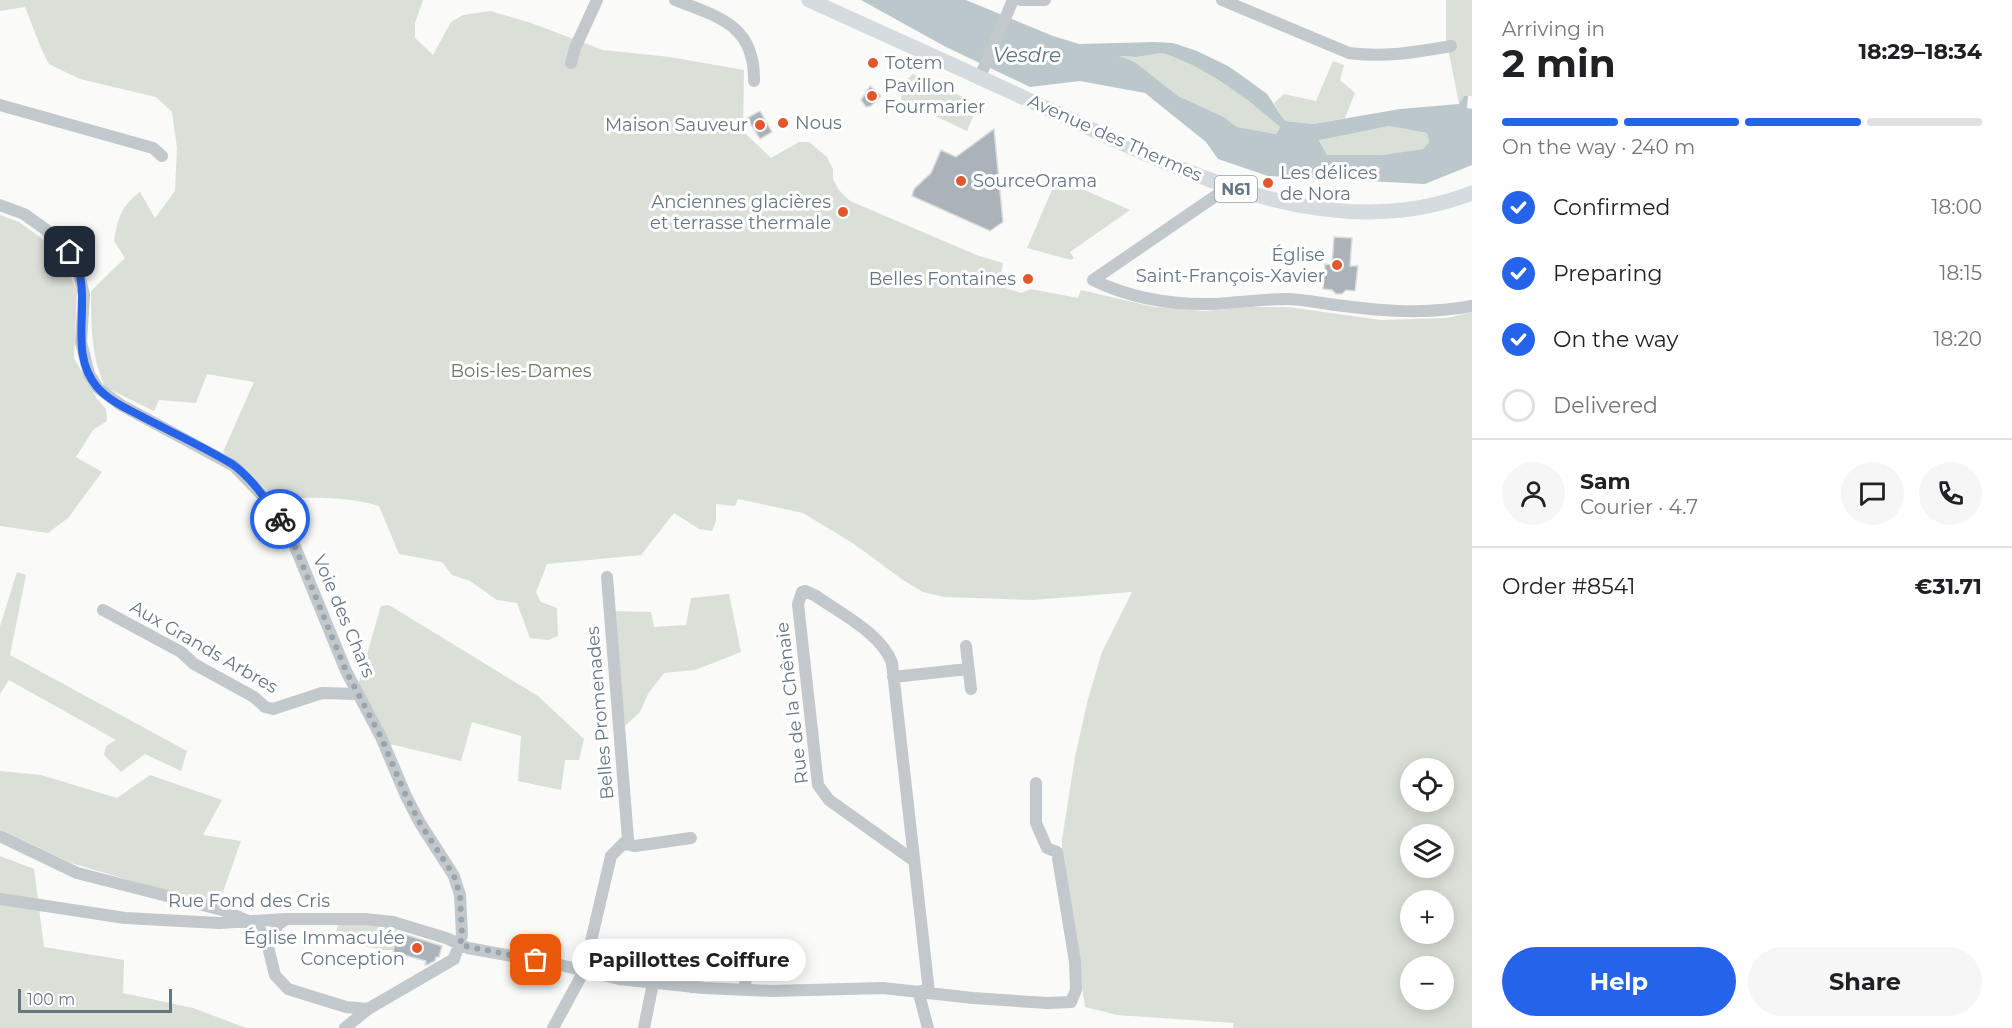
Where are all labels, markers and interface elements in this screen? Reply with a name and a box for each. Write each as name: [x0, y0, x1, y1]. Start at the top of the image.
text: Arriving in: [1502, 17, 1605, 41]
text: 18:29–18:34: [1858, 38, 1982, 65]
text: 2 min: [1502, 39, 1616, 87]
water label: Vesdre: [993, 43, 1061, 67]
place label: Totem: [885, 52, 943, 74]
marker: Totem: [866, 56, 880, 70]
place label: Pavillon Fourmarier: [884, 75, 985, 118]
marker: Pavillon Fourmarier: [865, 89, 879, 103]
street label: Avenue des Thermes: [1024, 90, 1206, 186]
place label: Nous: [795, 112, 842, 134]
place label: Maison Sauveur: [605, 114, 748, 136]
marker: Nous: [776, 116, 790, 130]
marker: Maison Sauveur: [753, 118, 767, 132]
text: On the way · 240 m: [1502, 135, 1695, 159]
place label: Les délices de Nora: [1280, 162, 1377, 205]
place label: SourceOrama: [973, 170, 1097, 192]
marker: SourceOrama: [954, 174, 968, 188]
road number: N61: [1215, 176, 1257, 202]
marker: Les délices de Nora: [1261, 176, 1275, 190]
place label: Anciennes glacières et terrasse thermale: [650, 191, 831, 234]
icon: check: [1502, 191, 1535, 224]
text: Confirmed: [1553, 194, 1670, 221]
text: 18:00: [1931, 195, 1982, 219]
marker: Anciennes glacières et terrasse thermale: [836, 205, 850, 219]
pin: [44, 226, 95, 277]
icon: home: [53, 235, 86, 268]
place label: Église Saint-François-Xavier: [1136, 244, 1325, 287]
icon: check: [1502, 257, 1535, 290]
marker: Église Saint-François-Xavier: [1330, 258, 1344, 272]
text: Preparing: [1553, 260, 1662, 287]
text: 18:15: [1939, 261, 1982, 285]
place label: Belles Fontaines: [869, 268, 1016, 290]
marker: Belles Fontaines: [1021, 272, 1035, 286]
icon: check: [1502, 323, 1535, 356]
text: On the way: [1553, 326, 1678, 353]
text: 18:20: [1933, 327, 1982, 351]
park label: Bois-les-Dames: [451, 360, 592, 382]
text: Delivered: [1553, 392, 1658, 419]
button: person: [1502, 462, 1565, 525]
button: chat: [1841, 462, 1904, 525]
button: phone: [1919, 462, 1982, 525]
text: Sam: [1580, 468, 1631, 495]
courier: [250, 489, 310, 549]
text: Courier · 4.7: [1580, 495, 1698, 519]
icon: bike: [264, 503, 297, 536]
street label: Voie des Chars: [308, 551, 380, 681]
text: Order #8541: [1502, 573, 1636, 600]
text: €31.71: [1915, 573, 1982, 600]
street label: Aux Grands Arbres: [126, 596, 282, 698]
street label: Rue de la Chênaie: [771, 621, 813, 785]
street label: Belles Promenades: [581, 625, 619, 801]
map controls: [1400, 758, 1454, 1010]
button: locate: [1400, 758, 1454, 812]
button: layers: [1400, 824, 1454, 878]
street label: Rue Fond des Cris: [168, 890, 330, 912]
button: +: [1400, 890, 1454, 944]
place label: Église Immaculée Conception: [244, 927, 405, 970]
pin: [510, 934, 561, 985]
callout: Papillottes Coiffure: [572, 939, 806, 981]
marker: Église Immaculée Conception: [410, 941, 424, 955]
icon: bag: [519, 943, 552, 976]
button: Help: [1502, 947, 1736, 1016]
button: Share: [1748, 947, 1982, 1016]
text: Papillottes Coiffure: [588, 948, 790, 972]
button: −: [1400, 956, 1454, 1010]
scale bar: [18, 986, 172, 1014]
text: 100 m: [27, 990, 75, 1009]

